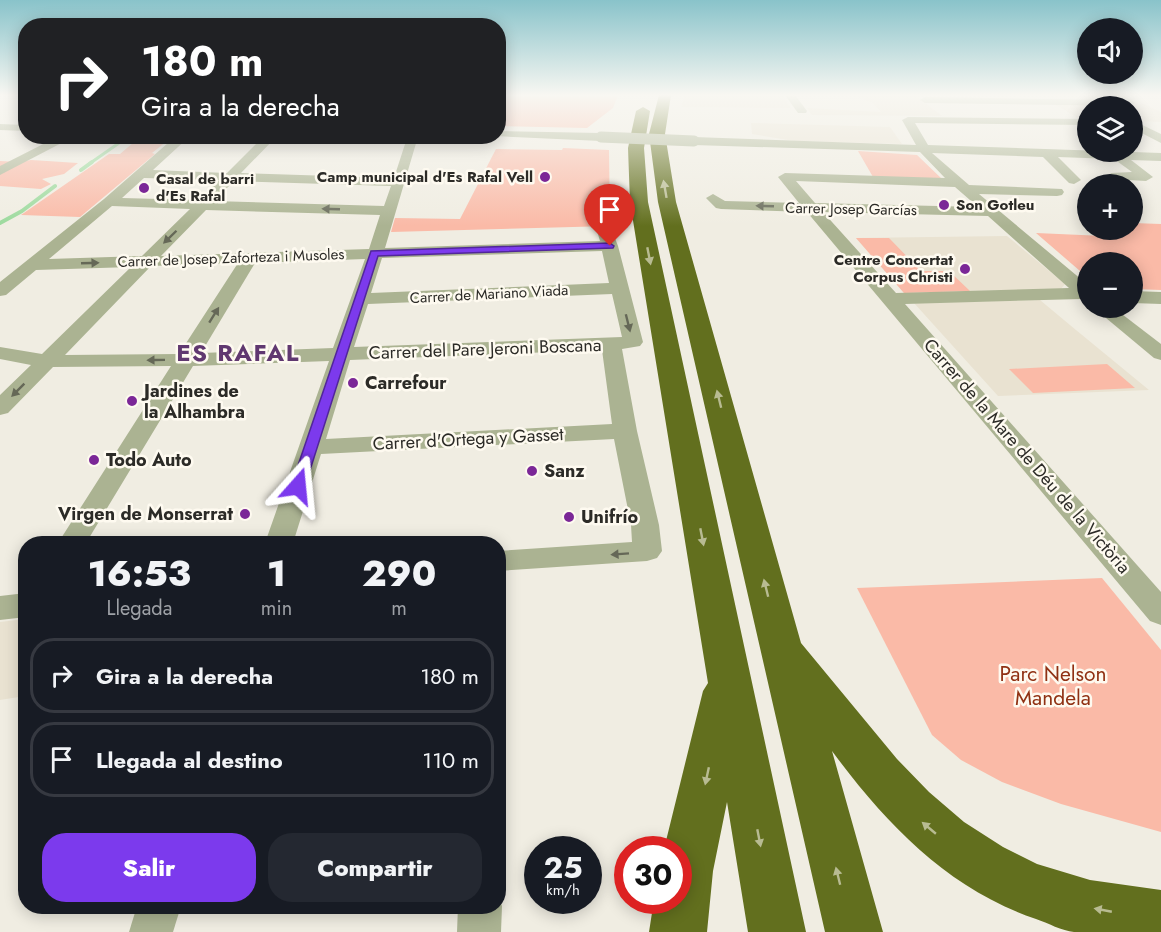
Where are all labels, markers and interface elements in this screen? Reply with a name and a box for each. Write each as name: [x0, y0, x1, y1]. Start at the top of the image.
map controls: [1077, 18, 1143, 318]
button: sound: [1077, 18, 1143, 84]
text: 180 m: [141, 31, 264, 92]
icon: right: [42, 42, 120, 120]
text: Gira a la derecha: [141, 87, 340, 126]
button: layers: [1077, 96, 1143, 162]
place label: Camp municipal d'Es Rafal Vell: [317, 166, 533, 188]
place label: Casal de barri d'Es Rafal: [156, 168, 254, 207]
marker: Camp municipal d'Es Rafal Vell: [538, 170, 552, 184]
button: +: [1077, 174, 1143, 240]
one-way arrow: [660, 179, 669, 198]
marker: Casal de barri d'Es Rafal: [137, 181, 151, 195]
pin: [584, 184, 635, 246]
icon: arrive: [593, 193, 626, 226]
place label: Son Gotleu: [956, 194, 1034, 216]
street label: Carrer Josep Garcías: [785, 197, 917, 221]
marker: Son Gotleu: [937, 198, 951, 212]
one-way arrow: [755, 202, 774, 211]
one-way arrow: [321, 205, 340, 214]
one-way arrow: [163, 230, 178, 244]
street label: Carrer de Josep Zaforteza i Musoles: [117, 243, 345, 273]
one-way arrow: [645, 247, 654, 266]
place label: Centre Concertat Corpus Christi: [834, 249, 953, 288]
button: −: [1077, 252, 1143, 318]
one-way arrow: [81, 258, 100, 268]
marker: Centre Concertat Corpus Christi: [958, 262, 972, 276]
street label: Carrer de Mariano Viada: [409, 279, 569, 309]
one-way arrow: [209, 307, 220, 324]
one-way arrow: [624, 314, 634, 332]
street label: Carrer del Pare Jeroni Boscana: [368, 332, 602, 366]
street label: Carrer de la Mare de Déu de la Victòria: [917, 333, 1137, 579]
district label: ES RAFAL: [176, 335, 300, 370]
one-way arrow: [146, 355, 165, 365]
place label: Carrefour: [365, 370, 447, 396]
marker: Carrefour: [346, 376, 360, 390]
place label: Jardines de la Alhambra: [141, 378, 245, 425]
one-way arrow: [11, 383, 25, 398]
one-way arrow: [714, 390, 724, 408]
marker: Jardines de la Alhambra: [125, 394, 139, 408]
street label: Carrer d'Ortega y Gasset: [372, 421, 565, 457]
place label: Todo Auto: [106, 447, 192, 473]
marker: Todo Auto: [87, 453, 101, 467]
position arrow: [266, 454, 330, 518]
place label: Sanz: [544, 458, 585, 484]
marker: Sanz: [525, 464, 539, 478]
place label: Virgen de Monserrat: [57, 501, 233, 527]
place label: Unifrío: [581, 504, 638, 530]
marker: Virgen de Monserrat: [238, 507, 252, 521]
marker: Unifrío: [562, 510, 576, 524]
one-way arrow: [698, 528, 707, 547]
text: 16:53: [88, 547, 191, 599]
text: 1: [267, 547, 286, 599]
text: 290: [362, 547, 436, 599]
one-way arrow: [611, 549, 630, 559]
one-way arrow: [761, 579, 771, 598]
text: Llegada: [106, 594, 172, 623]
text: min: [261, 594, 292, 623]
text: m: [391, 594, 407, 623]
icon: right: [45, 659, 78, 692]
park label: Parc Nelson Mandela: [999, 659, 1107, 713]
text: Gira a la derecha: [96, 660, 273, 692]
text: 180 m: [420, 660, 479, 692]
icon: arrive: [45, 743, 78, 776]
text: Llegada al destino: [96, 744, 283, 776]
text: 110 m: [422, 744, 479, 776]
one-way arrow: [702, 766, 711, 785]
one-way arrow: [922, 822, 937, 835]
one-way arrow: [755, 829, 764, 848]
button: Salir: [42, 833, 256, 902]
button: Compartir: [268, 833, 482, 902]
speed limit sign: 30: [614, 836, 692, 914]
text: 25: [543, 846, 583, 889]
one-way arrow: [833, 866, 843, 885]
text: km/h: [546, 879, 580, 901]
one-way arrow: [1093, 905, 1112, 914]

